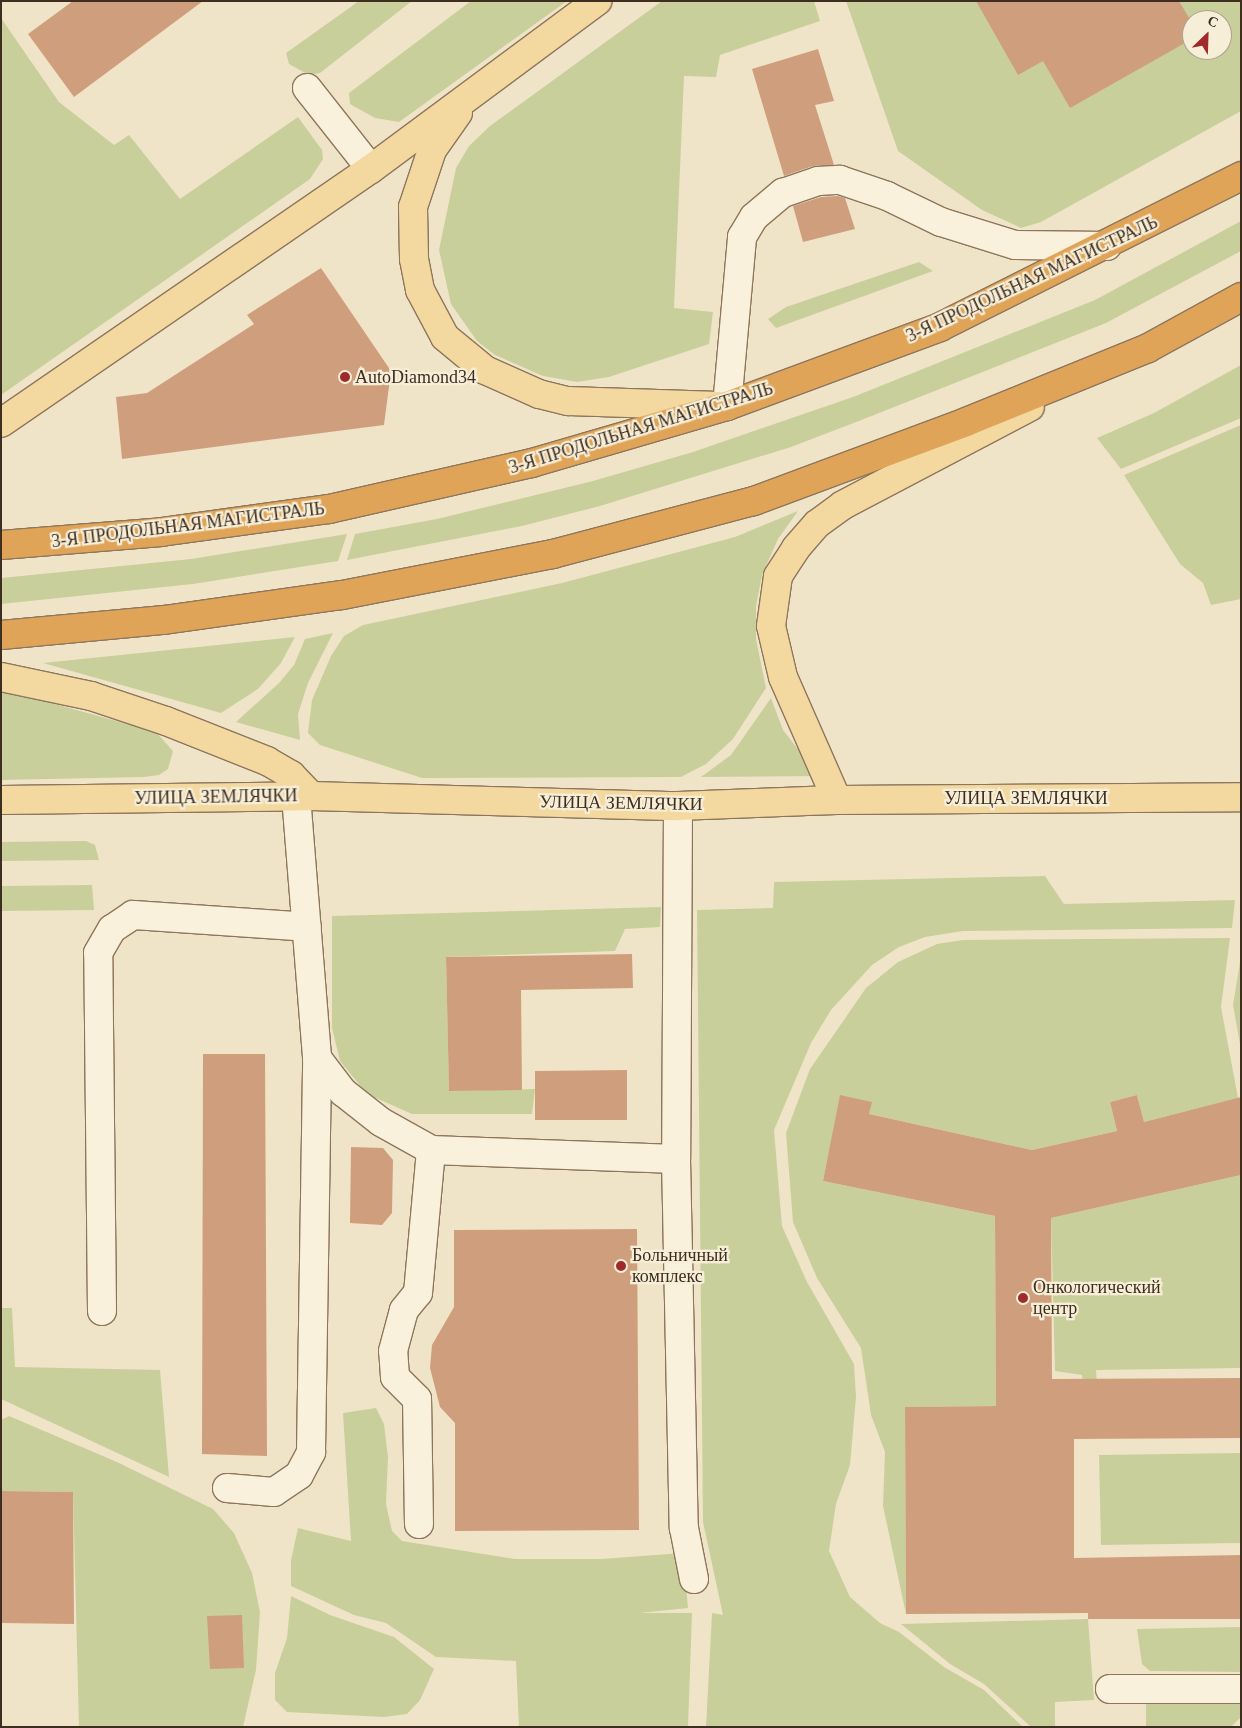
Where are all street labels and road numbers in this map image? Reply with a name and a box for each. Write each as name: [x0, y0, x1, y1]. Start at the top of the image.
street label: 3-Я ПРОДОЛЬНАЯ МАГИСТРАЛЬ: [903, 211, 1161, 347]
street label: 3-Я ПРОДОЛЬНАЯ МАГИСТРАЛЬ: [506, 377, 776, 479]
street label: 3-Я ПРОДОЛЬНАЯ МАГИСТРАЛЬ: [50, 498, 326, 552]
street label: УЛИЦА ЗЕМЛЯЧКИ: [134, 785, 298, 809]
street label: УЛИЦА ЗЕМЛЯЧКИ: [944, 787, 1108, 809]
street label: УЛИЦА ЗЕМЛЯЧКИ: [539, 791, 703, 815]

